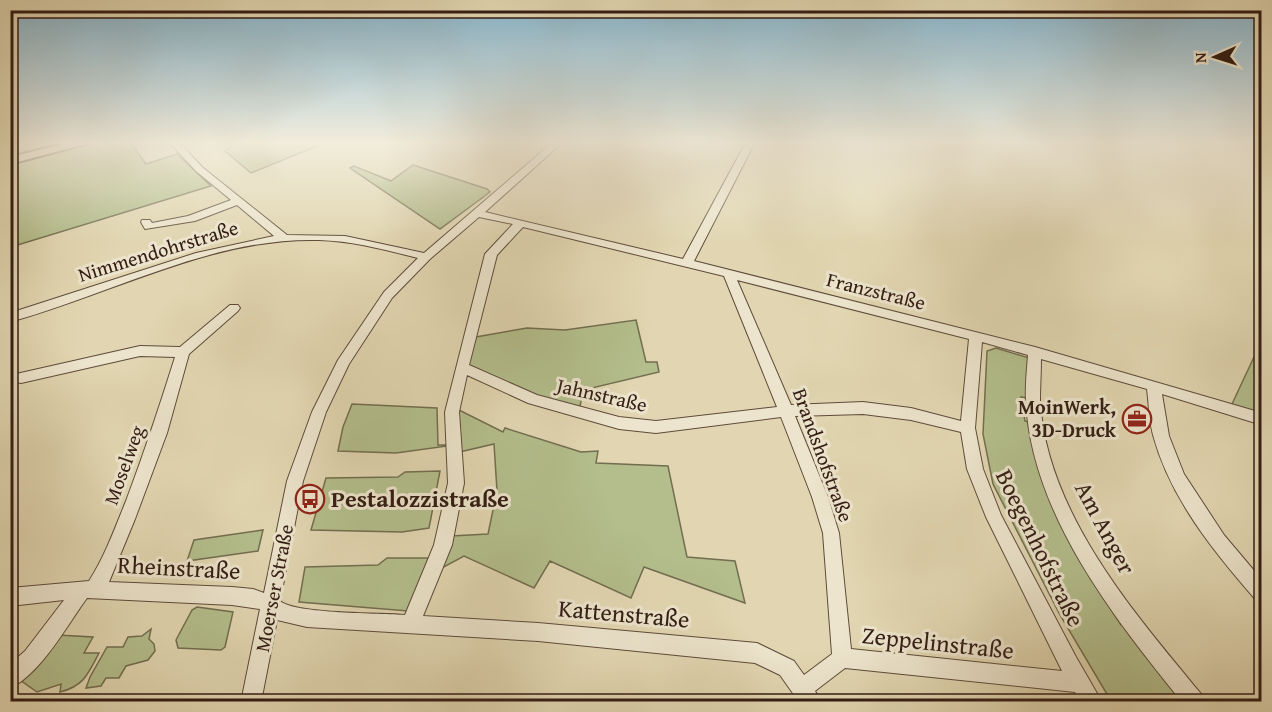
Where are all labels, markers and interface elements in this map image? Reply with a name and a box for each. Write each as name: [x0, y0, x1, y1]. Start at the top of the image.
north arrow: [1185, 27, 1245, 87]
text: N: [1188, 52, 1212, 64]
street label: Nimmendohrstraße: [74, 212, 241, 289]
street label: Franzstraße: [824, 264, 929, 317]
street label: Jahnstraße: [551, 369, 650, 419]
street label: Brandshofstraße: [786, 384, 861, 526]
place label: MoinWerk, 3D-Druck: [1018, 392, 1117, 444]
office icon: MoinWerk, 3D-Druck: [1121, 403, 1153, 435]
street label: Moselweg: [96, 421, 151, 509]
street label: Boegenhofstraße: [987, 463, 1094, 633]
street label: Am Anger: [1066, 475, 1145, 580]
place label: Pestalozzistraße: [331, 481, 509, 516]
bus stop icon: Pestalozzistraße: [294, 483, 326, 515]
street label: Moerser Straße: [247, 522, 300, 654]
street label: Rheinstraße: [117, 547, 241, 588]
street label: Kattenstraße: [557, 590, 691, 637]
street label: Zeppelinstraße: [860, 617, 1016, 668]

